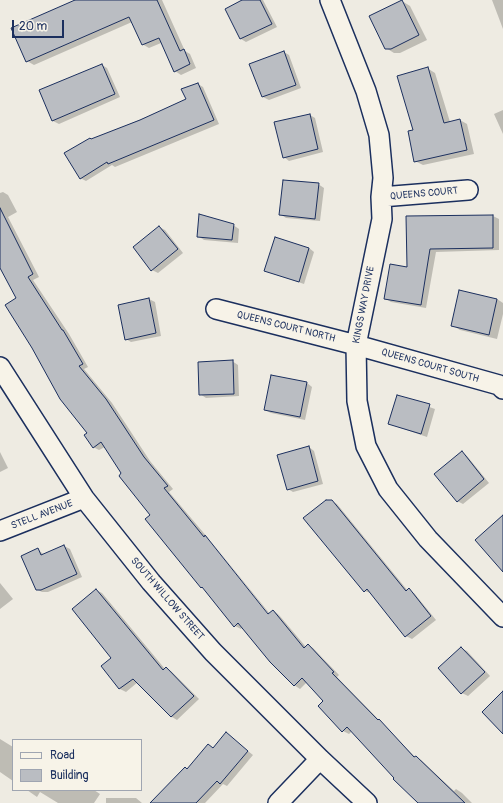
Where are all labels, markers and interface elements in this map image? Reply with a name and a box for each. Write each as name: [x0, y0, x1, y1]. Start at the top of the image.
scale bar: [14, 12, 66, 38]
text: 20 m: [19, 19, 47, 34]
street label: QUEENS COURT: [390, 185, 458, 203]
street label: KINGS WAY DRIVE: [351, 265, 377, 345]
street label: QUEENS COURT NORTH: [235, 309, 337, 345]
street label: QUEENS COURT SOUTH: [380, 346, 480, 386]
street label: STELL AVENUE: [9, 498, 75, 532]
street label: SOUTH WILLOW STREET: [128, 555, 206, 643]
legend: [12, 739, 142, 791]
text: Road: [50, 748, 75, 763]
text: Building: [50, 768, 89, 783]

